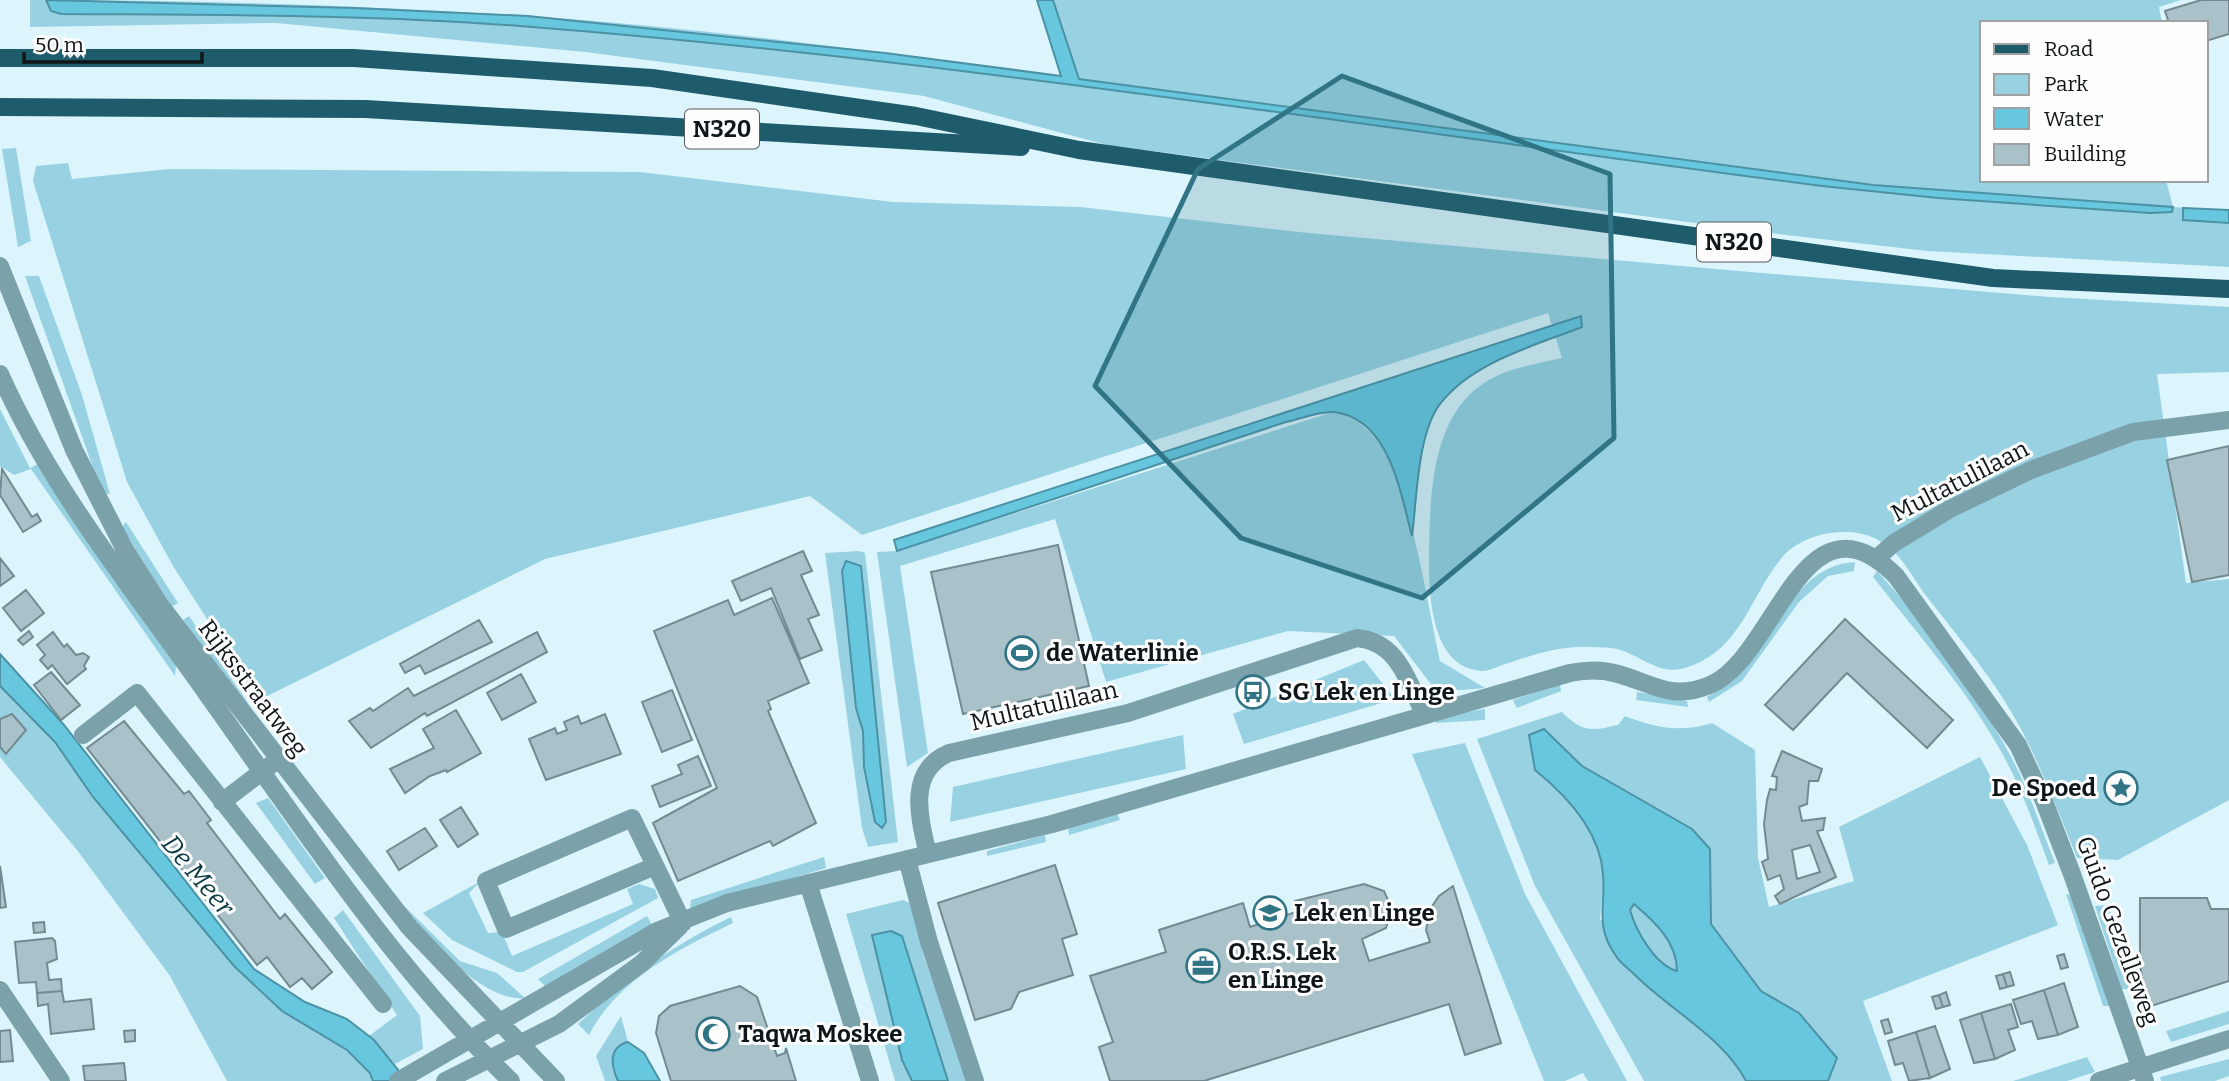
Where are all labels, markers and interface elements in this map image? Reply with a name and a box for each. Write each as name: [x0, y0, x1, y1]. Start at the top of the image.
scale bar: [24, 21, 203, 65]
legend: [1980, 21, 2208, 182]
text: 50 m: [35, 32, 84, 58]
text: Road: [2044, 36, 2093, 62]
text: Park: [2044, 71, 2088, 97]
text: Water: [2044, 106, 2103, 132]
road number: N320: [685, 110, 759, 148]
text: Building: [2044, 141, 2127, 167]
road number: N320: [1697, 222, 1771, 262]
street label: Multatulilaan: [1887, 434, 2033, 528]
street label: Rijksstraatweg: [193, 614, 313, 762]
sports icon: de Waterlinie: [1003, 634, 1041, 672]
place label: de Waterlinie: [1046, 639, 1199, 667]
bus stop icon: SG Lek en Linge: [1234, 673, 1272, 711]
street label: Multatulilaan: [968, 675, 1120, 737]
place label: SG Lek en Linge: [1278, 678, 1455, 706]
place icon: De Spoed: [2102, 769, 2140, 807]
place label: De Spoed: [1992, 774, 2096, 802]
water label: De Meer: [155, 829, 241, 923]
street label: Guido Gezelleweg: [2071, 832, 2165, 1030]
school or university icon: Lek en Linge: [1251, 894, 1289, 932]
place label: Lek en Linge: [1294, 899, 1435, 927]
place label: O.R.S. Lek en Linge: [1228, 938, 1337, 994]
office icon: O.R.S. Lek en Linge: [1184, 947, 1222, 985]
mosque icon: Taqwa Moskee: [694, 1015, 732, 1053]
place label: Taqwa Moskee: [738, 1020, 903, 1048]

